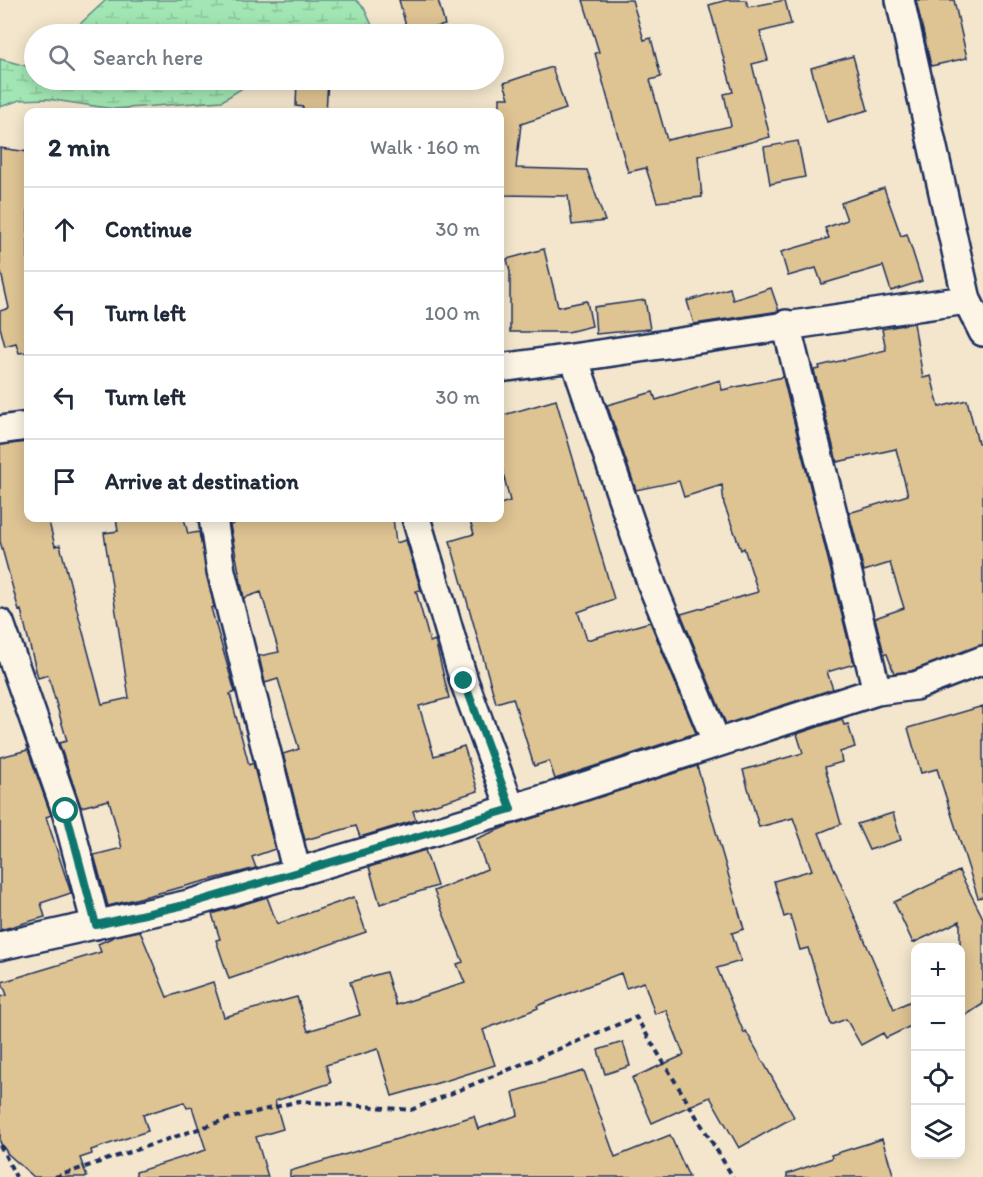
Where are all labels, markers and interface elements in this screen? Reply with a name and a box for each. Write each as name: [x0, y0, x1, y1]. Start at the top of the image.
search box: [24, 24, 504, 90]
icon: search: [45, 41, 78, 74]
text: Search here: [93, 44, 203, 71]
text: 2 min: [48, 131, 110, 163]
text: Walk · 160 m: [370, 135, 480, 159]
icon: ahead: [48, 213, 81, 246]
text: Continue: [105, 216, 192, 243]
text: 30 m: [435, 217, 480, 241]
icon: left: [48, 297, 81, 330]
text: Turn left: [105, 300, 186, 327]
text: 100 m: [425, 301, 480, 325]
icon: left: [48, 381, 81, 414]
text: Turn left: [105, 384, 186, 411]
text: 30 m: [435, 385, 480, 409]
icon: arrive: [48, 465, 81, 498]
text: Arrive at destination: [105, 468, 299, 495]
route end: [450, 667, 476, 693]
route start: [52, 797, 78, 823]
map controls: [911, 943, 965, 1159]
button: +: [911, 943, 965, 997]
button: −: [911, 997, 965, 1051]
button: locate: [911, 1051, 965, 1105]
button: layers: [911, 1105, 965, 1159]

